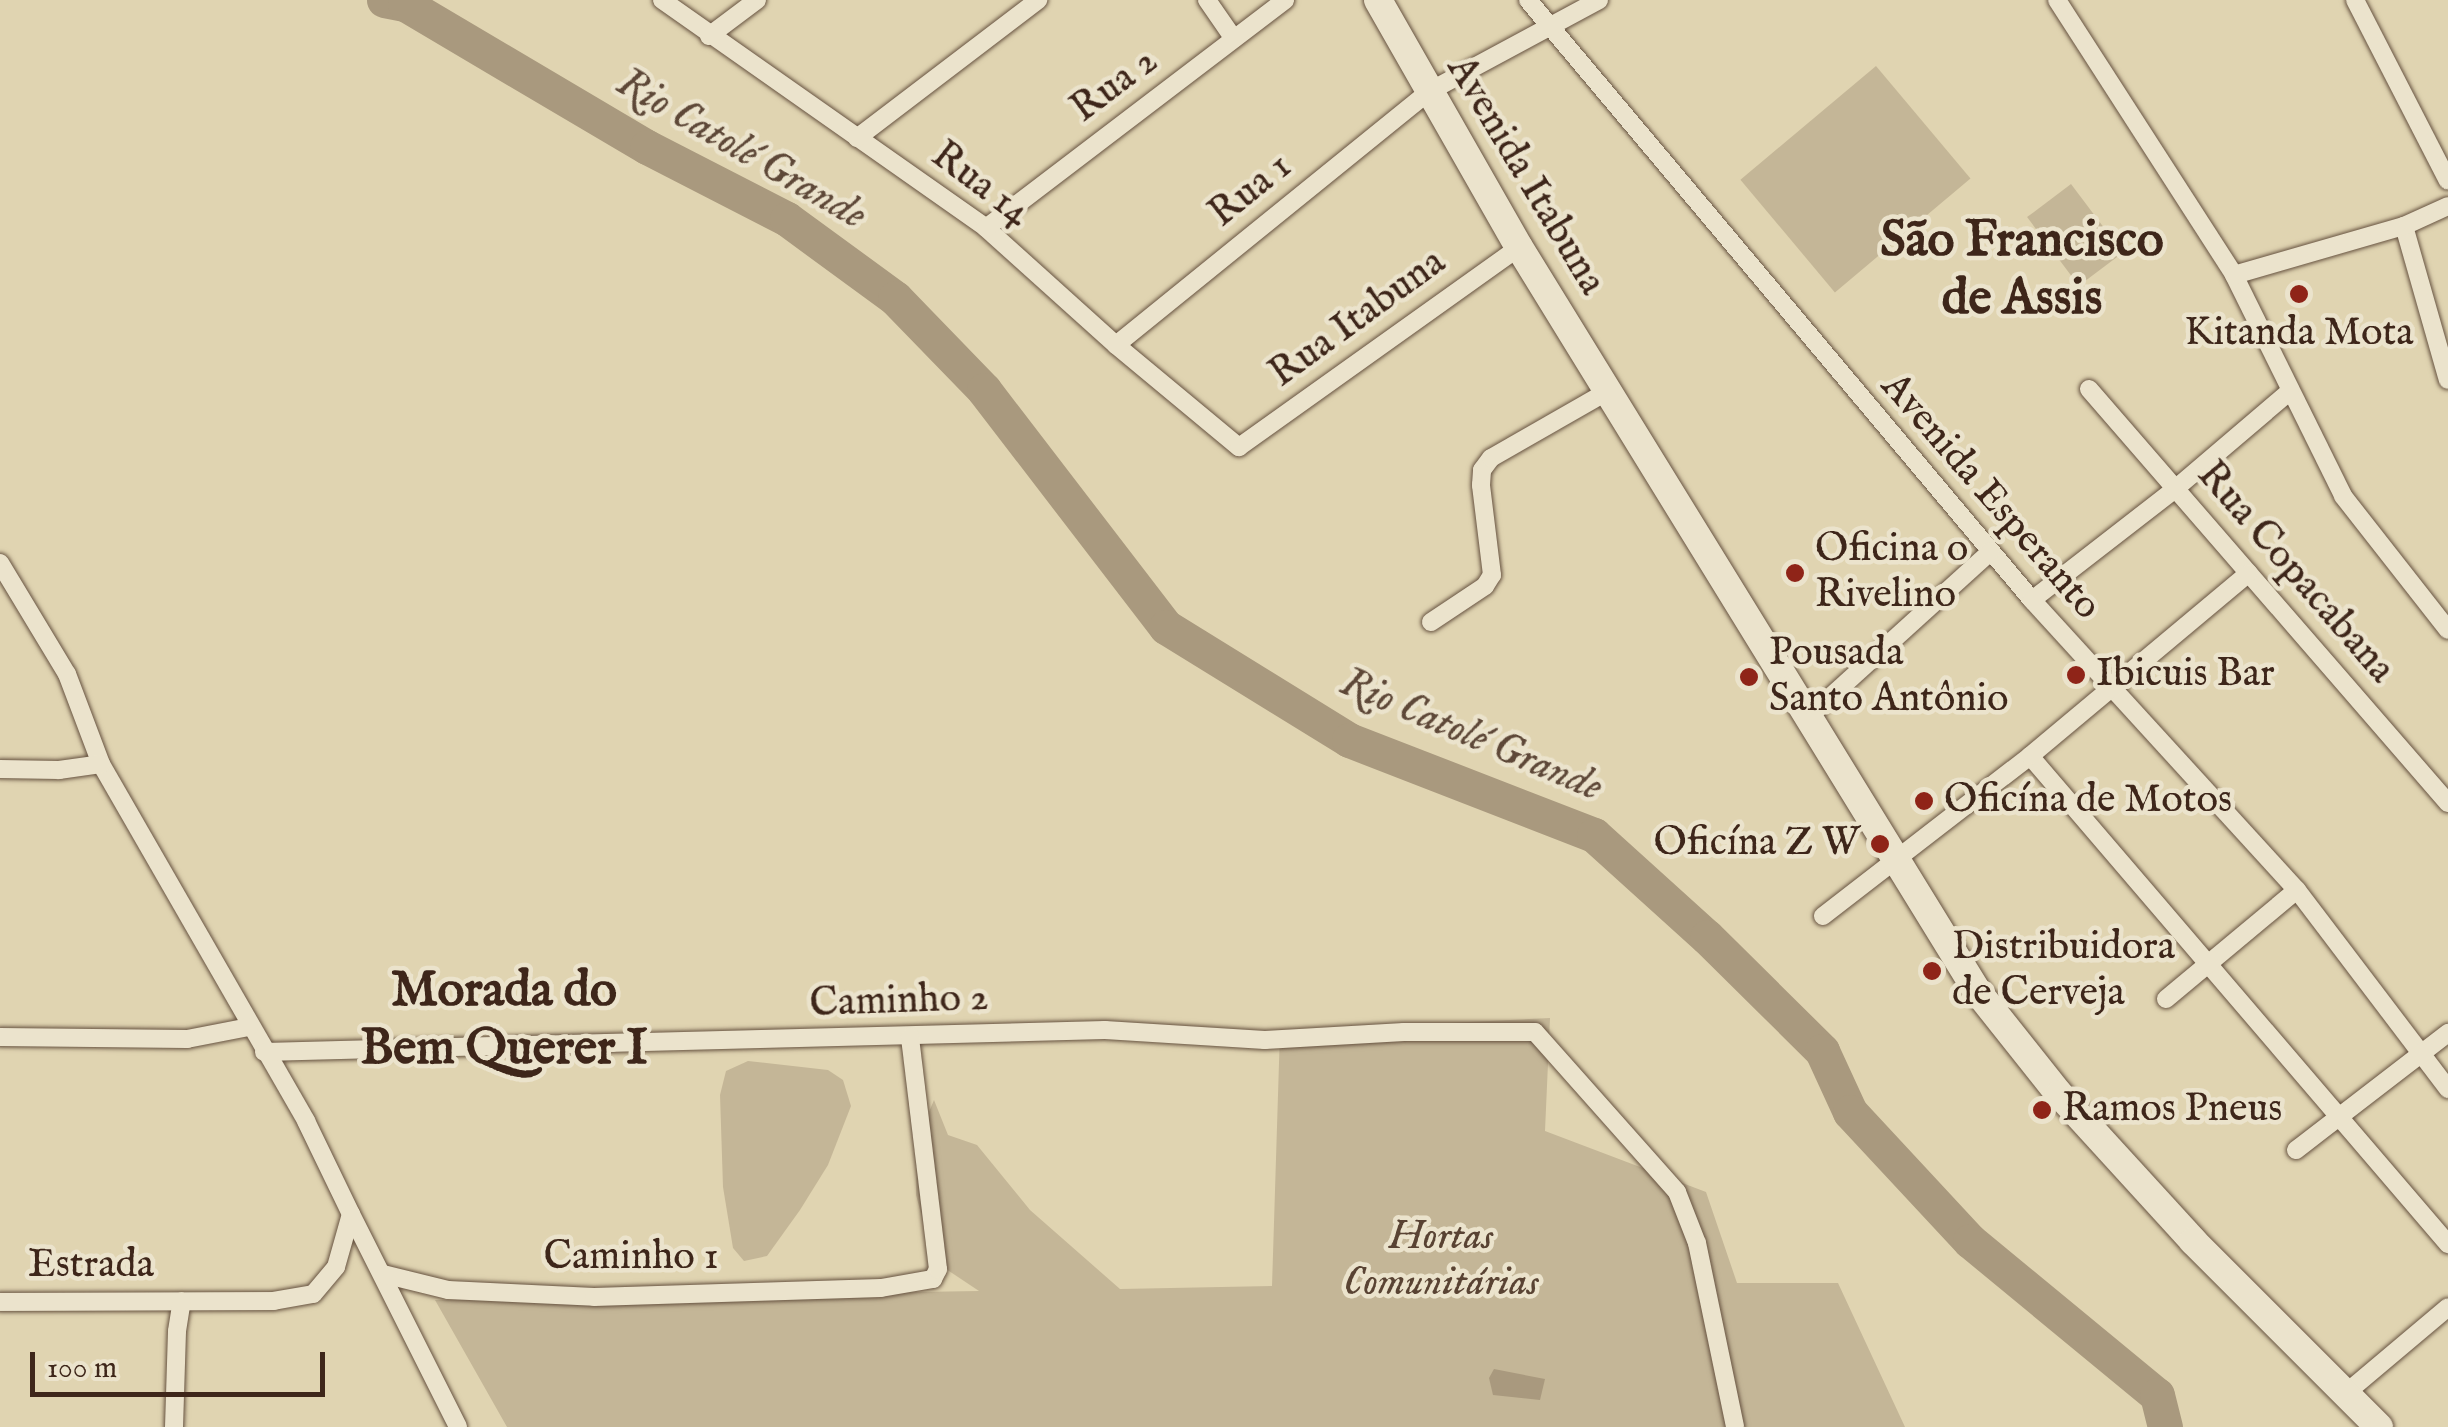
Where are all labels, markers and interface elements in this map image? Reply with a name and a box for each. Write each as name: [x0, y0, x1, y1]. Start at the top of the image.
street label: Rua 2: [1062, 38, 1168, 134]
street label: Avenida Itabuna: [1435, 48, 1615, 304]
water label: Rio Catolé Grande: [607, 58, 875, 242]
street label: Rua 14: [921, 132, 1039, 238]
street label: Rua 1: [1200, 143, 1302, 239]
district label: São Francisco de Assis: [1880, 211, 2164, 328]
street label: Rua Itabuna: [1261, 239, 1455, 399]
marker: Kitanda Mota: [2288, 283, 2310, 305]
place label: Kitanda Mota: [2185, 310, 2413, 358]
street label: Avenida Esperanto: [1870, 364, 2110, 630]
street label: Rua Copacabana: [2186, 452, 2404, 694]
place label: Oficina o Rivelino: [1815, 526, 1968, 620]
marker: Oficina o Rivelino: [1784, 562, 1806, 584]
place label: Pousada Santo Antônio: [1769, 630, 2009, 724]
place label: Ibicuis Bar: [2096, 651, 2275, 699]
water label: Rio Catolé Grande: [1332, 658, 1610, 814]
marker: Ibicuis Bar: [2065, 664, 2087, 686]
marker: Pousada Santo Antônio: [1738, 666, 1760, 688]
place label: Oficína de Motos: [1944, 777, 2232, 825]
marker: Oficína de Motos: [1913, 790, 1935, 812]
place label: Oficína Z W: [1653, 820, 1860, 868]
marker: Oficína Z W: [1869, 833, 1891, 855]
place label: Distribuidora de Cerveja: [1952, 924, 2175, 1018]
marker: Distribuidora de Cerveja: [1921, 960, 1943, 982]
district label: Morada do Bem Querer I: [360, 961, 648, 1078]
street label: Caminho 2: [809, 975, 989, 1029]
place label: Ramos Pneus: [2062, 1086, 2282, 1134]
marker: Ramos Pneus: [2031, 1099, 2053, 1121]
park label: Hortas Comunitárias: [1343, 1214, 1539, 1308]
street label: Caminho 1: [543, 1234, 719, 1282]
street label: Estrada: [28, 1242, 154, 1290]
scale bar: [35, 1332, 330, 1394]
text: 100 m: [47, 1350, 117, 1388]

